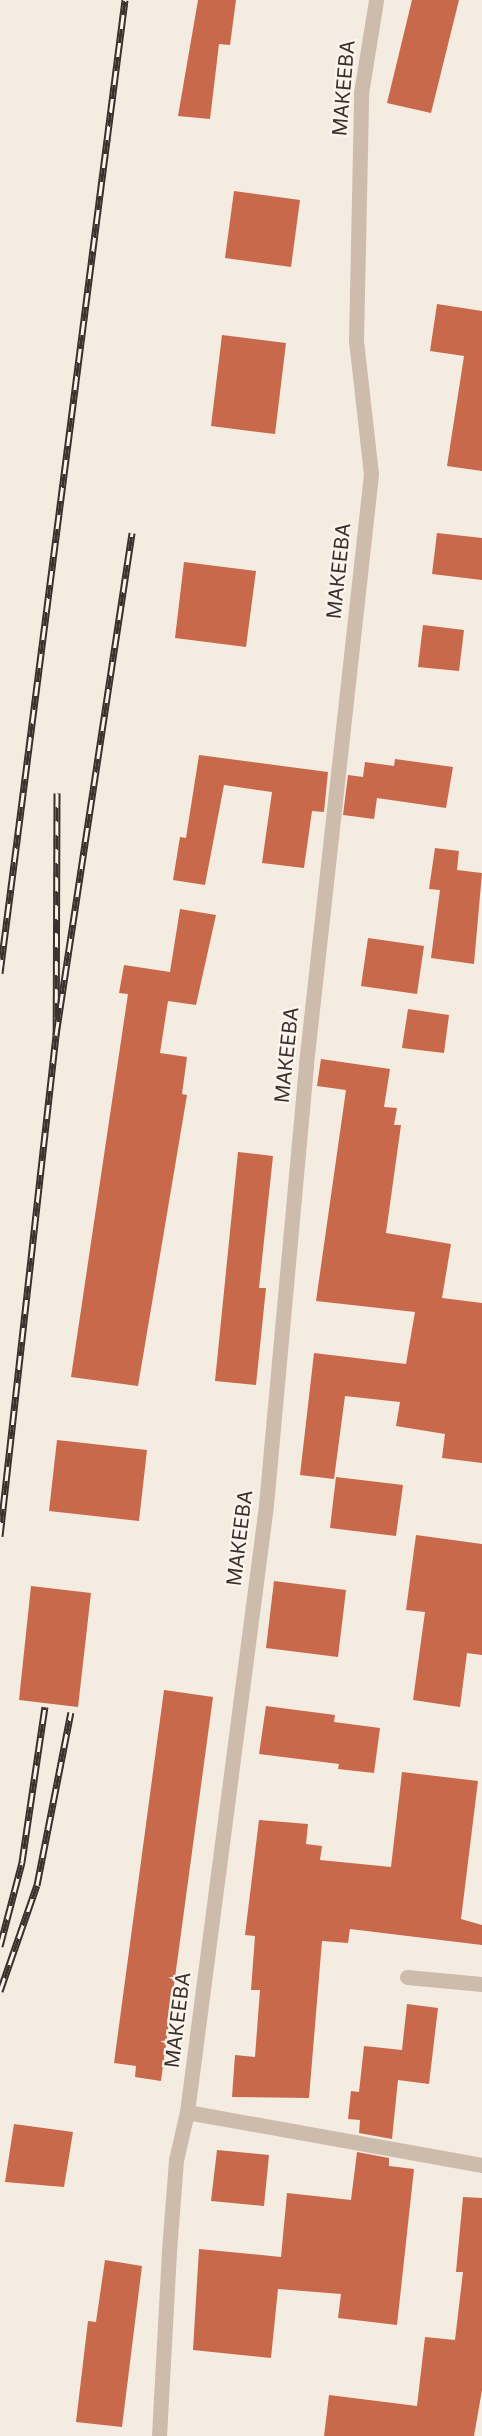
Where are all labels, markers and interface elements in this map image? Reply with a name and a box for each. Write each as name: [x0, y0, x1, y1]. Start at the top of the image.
street label: МАКЕЕВА: [328, 39, 360, 137]
street label: МАКЕЕВА: [322, 522, 356, 620]
street label: МАКЕЕВА: [270, 1006, 304, 1104]
street label: МАКЕЕВА: [222, 1489, 258, 1587]
street label: МАКЕЕВА: [160, 1971, 196, 2069]

